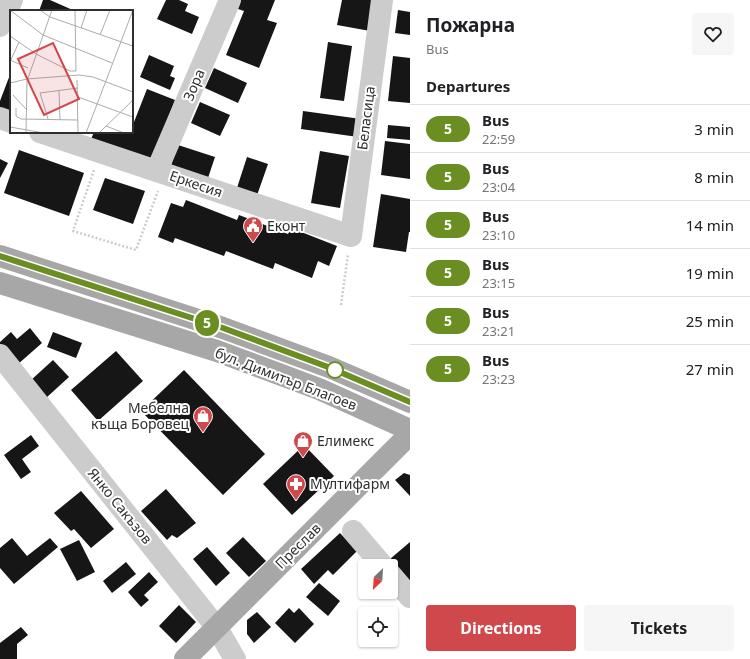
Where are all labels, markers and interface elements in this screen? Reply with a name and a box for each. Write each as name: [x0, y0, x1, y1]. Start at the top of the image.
inset map: [10, 10, 133, 133]
text: Пожарна: [426, 12, 515, 38]
button: heart: [692, 13, 734, 55]
text: Bus: [426, 40, 449, 58]
street label: Зора: [178, 66, 209, 104]
text: Departures: [426, 76, 510, 96]
street label: Беласица: [352, 85, 379, 151]
text: Bus: [482, 110, 509, 130]
text: 5: [444, 119, 452, 138]
text: 3 min: [694, 119, 734, 139]
text: 22:59: [482, 130, 515, 148]
text: Bus: [482, 158, 509, 178]
street label: Еркесия: [167, 166, 225, 201]
text: 5: [444, 167, 452, 186]
text: 8 min: [694, 167, 734, 187]
text: 23:04: [482, 178, 515, 196]
text: Bus: [482, 206, 509, 226]
public building icon: Еконт: [242, 215, 264, 243]
text: 5: [444, 215, 452, 234]
text: 14 min: [686, 215, 734, 235]
place label: Еконт: [267, 216, 306, 235]
text: 23:10: [482, 226, 515, 244]
text: Bus: [482, 254, 509, 274]
text: 5: [444, 263, 452, 282]
text: 19 min: [686, 263, 734, 283]
text: 23:15: [482, 274, 515, 292]
text: Bus: [482, 302, 509, 322]
line badge: 5: [194, 310, 220, 336]
text: 5: [444, 311, 452, 330]
text: 25 min: [686, 311, 734, 331]
text: 5: [203, 313, 211, 332]
text: 23:21: [482, 322, 515, 340]
street label: бул. Димитър Благоев: [213, 343, 360, 414]
text: Bus: [482, 350, 509, 370]
text: 5: [444, 359, 452, 378]
text: 27 min: [686, 359, 734, 379]
unlabelled marker: [326, 361, 344, 379]
text: 23:23: [482, 370, 515, 388]
place label: Мебелна къща Боровец: [91, 398, 189, 433]
shop icon: Мебелна къща Боровец: [192, 405, 214, 433]
shop icon: Елимекс: [292, 430, 314, 458]
place label: Елимекс: [317, 431, 374, 450]
street label: Янко Сакъзов: [84, 464, 157, 548]
pharmacy icon: Мултифарм: [285, 473, 307, 501]
place label: Мултифарм: [310, 474, 390, 493]
street label: Преслав: [271, 519, 325, 573]
north arrow: [358, 559, 398, 599]
map controls: [358, 559, 398, 647]
button: Directions: [426, 605, 576, 651]
button: Tickets: [584, 605, 734, 651]
button: locate: [358, 607, 398, 647]

